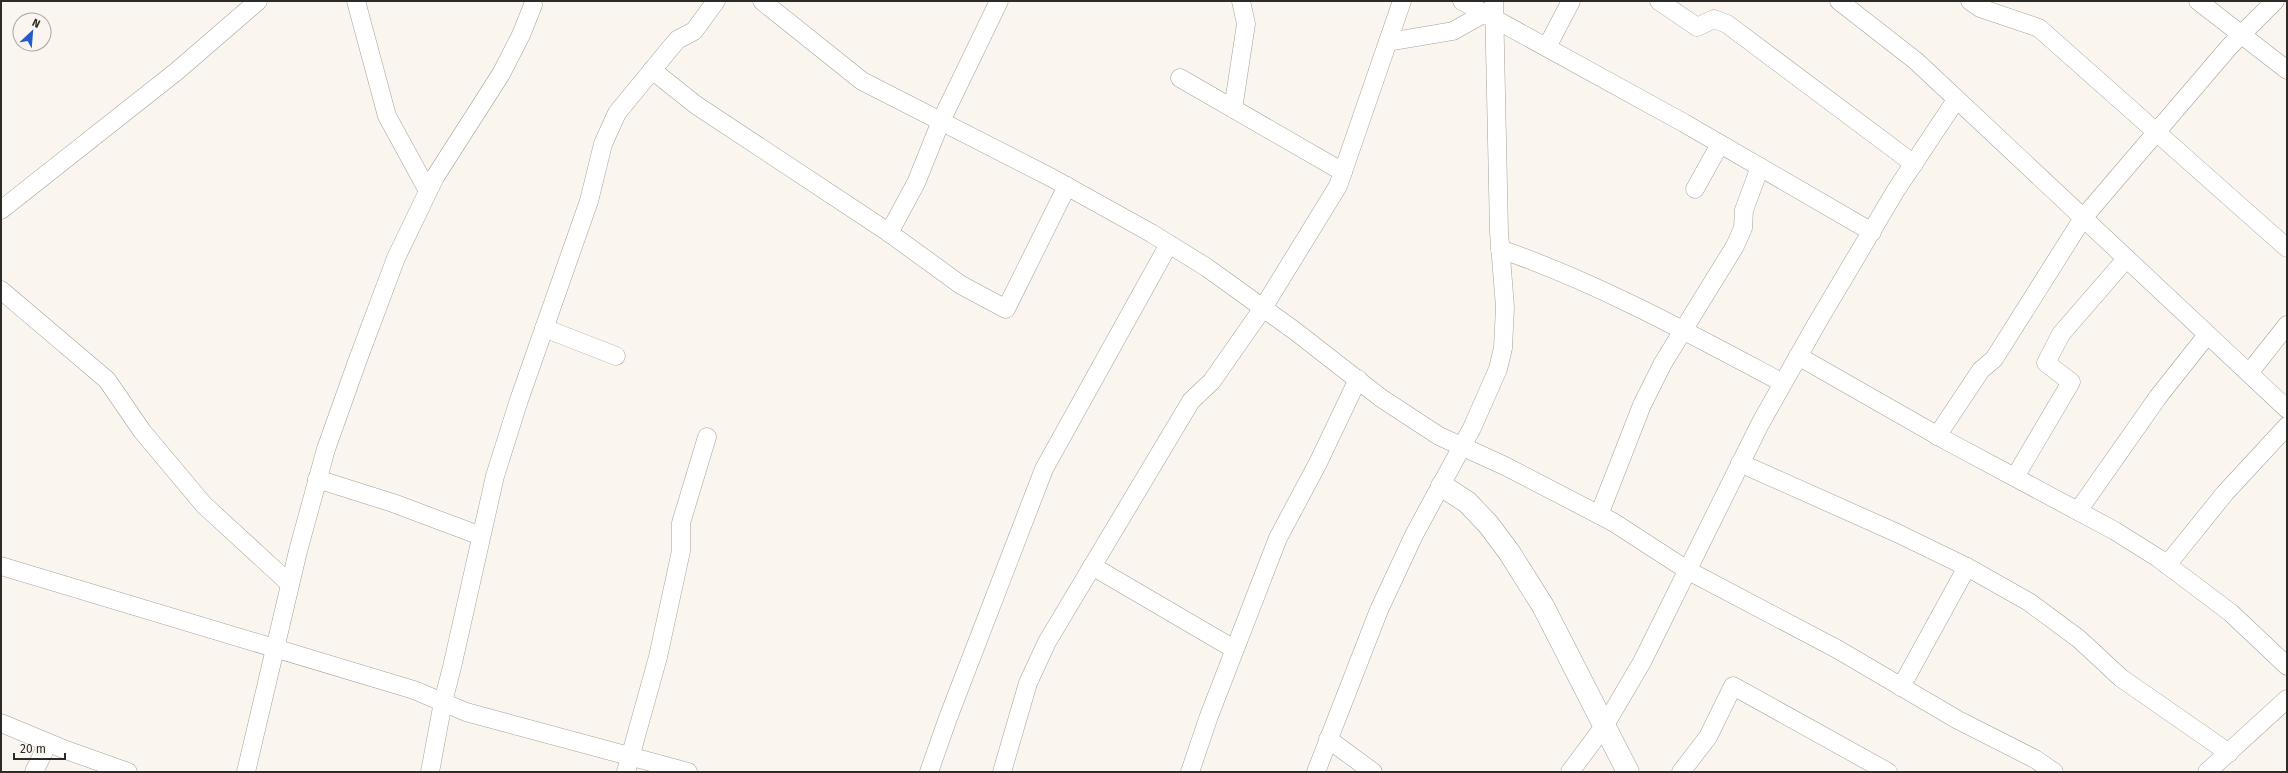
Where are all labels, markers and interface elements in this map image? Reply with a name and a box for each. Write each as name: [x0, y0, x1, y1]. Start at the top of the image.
north arrow: [12, 12, 52, 52]
text: N: [30, 16, 42, 31]
scale bar: [14, 735, 65, 761]
text: 20 m: [20, 742, 46, 756]

